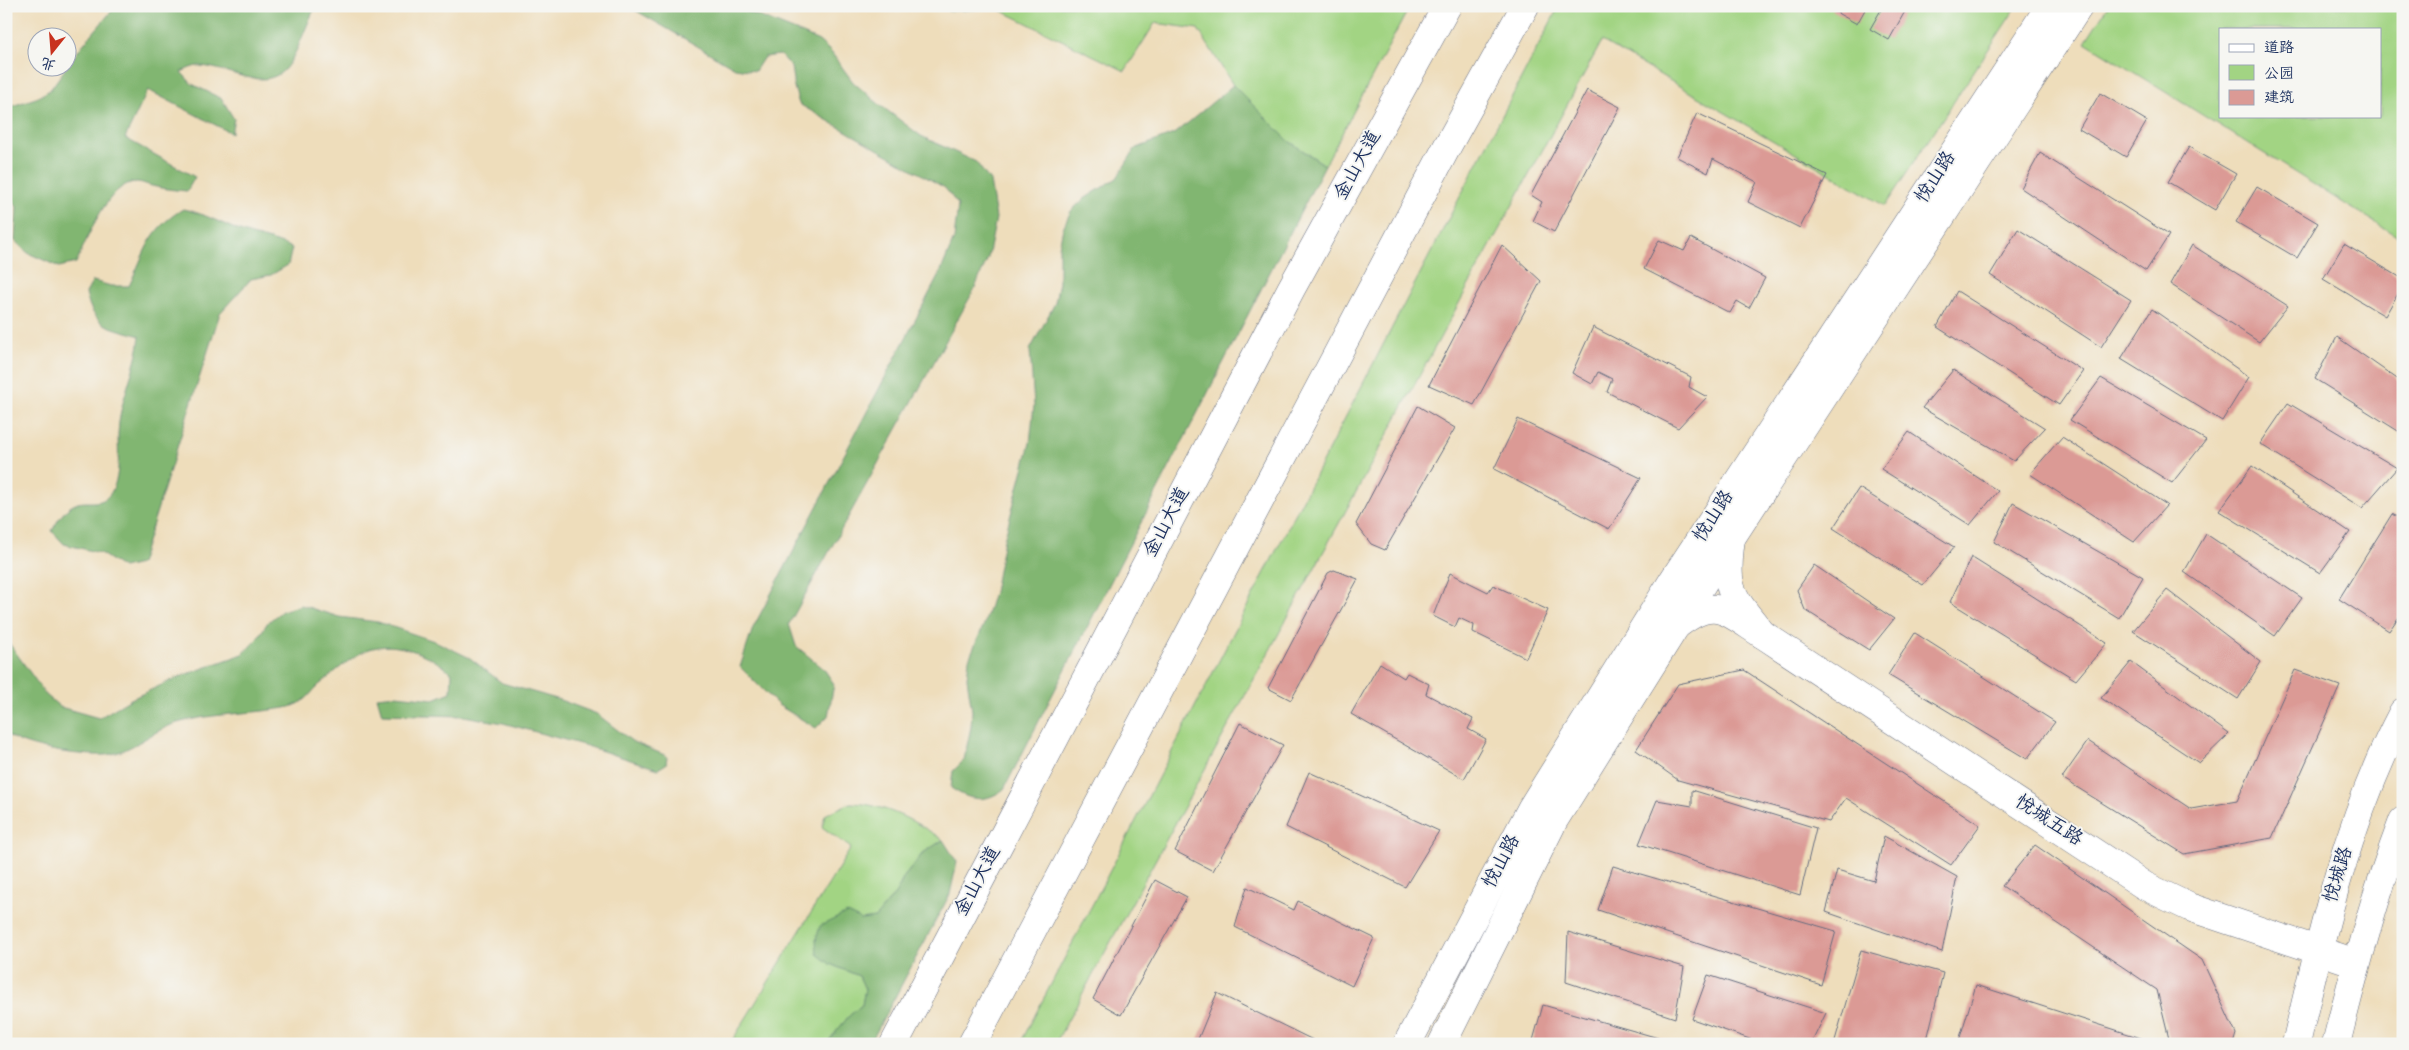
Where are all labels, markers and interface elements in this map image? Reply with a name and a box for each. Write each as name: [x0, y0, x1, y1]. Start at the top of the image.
north arrow: [28, 28, 78, 78]
legend: [2219, 28, 2382, 118]
text: 道路: [2264, 40, 2294, 58]
text: 北: [40, 52, 58, 72]
text: 公园: [2264, 66, 2294, 84]
text: 建筑: [2264, 90, 2294, 108]
street label: 金山大道: [1330, 127, 1387, 205]
street label: 悦山路: [1911, 147, 1962, 208]
street label: 金山大道: [1139, 484, 1196, 562]
street label: 悦山路: [1689, 486, 1740, 547]
street label: 悦城五路: [2010, 791, 2087, 852]
street label: 悦山路: [1479, 831, 1527, 893]
street label: 金山大道: [950, 843, 1007, 921]
street label: 悦城路: [2320, 844, 2359, 906]

